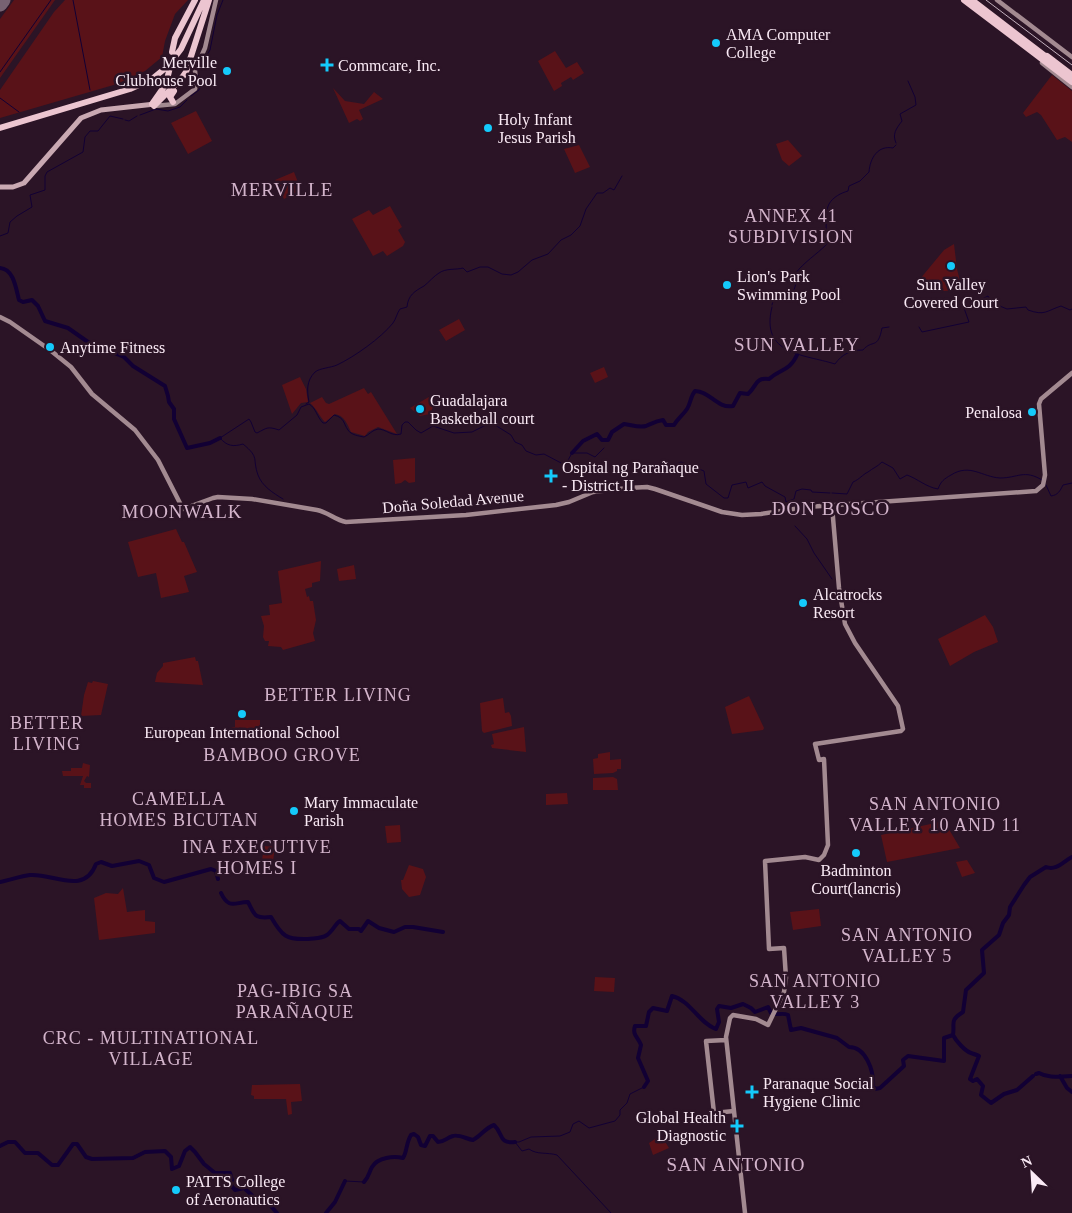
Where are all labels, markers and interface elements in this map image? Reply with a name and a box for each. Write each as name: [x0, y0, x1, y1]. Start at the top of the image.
place label: AMA Computer College: [726, 26, 831, 62]
marker: AMA Computer College: [710, 37, 722, 49]
place label: Merville Clubhouse Pool: [115, 54, 218, 89]
place label: Commcare, Inc.: [338, 57, 441, 74]
marker: Commcare, Inc.: [320, 58, 334, 72]
marker: Merville Clubhouse Pool: [221, 65, 233, 77]
place label: Holy Infant Jesus Parish: [498, 111, 576, 146]
marker: Holy Infant Jesus Parish: [482, 122, 494, 134]
district label: MERVILLE: [231, 179, 333, 200]
district label: ANNEX 41 SUBDIVISION: [728, 206, 854, 247]
marker: Sun Valley Covered Court: [945, 260, 957, 272]
place label: Lion's Park Swimming Pool: [737, 268, 841, 304]
place label: Sun Valley Covered Court: [904, 276, 999, 311]
marker: Lion's Park Swimming Pool: [721, 279, 733, 291]
district label: SUN VALLEY: [734, 334, 860, 355]
place label: Anytime Fitness: [60, 339, 165, 357]
marker: Anytime Fitness: [44, 341, 56, 353]
place label: Guadalajara Basketball court: [430, 392, 535, 427]
marker: Guadalajara Basketball court: [414, 403, 426, 415]
place label: Penalosa: [965, 404, 1022, 421]
marker: Penalosa: [1026, 406, 1038, 418]
place label: Ospital ng Parañaque - District II: [562, 459, 699, 494]
marker: Ospital ng Parañaque - District II: [544, 469, 558, 483]
street label: Doña Soledad Avenue: [382, 487, 524, 516]
district label: DON BOSCO: [772, 498, 890, 519]
district label: MOONWALK: [122, 501, 242, 522]
place label: Alcatrocks Resort: [813, 586, 882, 621]
marker: Alcatrocks Resort: [797, 597, 809, 609]
district label: BETTER LIVING: [264, 685, 412, 705]
marker: European International School: [236, 708, 248, 720]
district label: BETTER LIVING: [10, 713, 84, 754]
place label: European International School: [144, 724, 340, 742]
district label: BAMBOO GROVE: [203, 745, 361, 765]
district label: CAMELLA HOMES BICUTAN: [99, 789, 259, 830]
place label: Mary Immaculate Parish: [304, 794, 418, 829]
district label: SAN ANTONIO VALLEY 10 AND 11: [849, 794, 1021, 835]
marker: Mary Immaculate Parish: [288, 805, 300, 817]
district label: INA EXECUTIVE HOMES I: [182, 837, 332, 878]
marker: Badminton Court(lancris): [850, 847, 862, 859]
place label: Badminton Court(lancris): [811, 862, 901, 898]
district label: SAN ANTONIO VALLEY 5: [841, 925, 973, 966]
district label: SAN ANTONIO VALLEY 3: [749, 971, 881, 1012]
district label: PAG-IBIG SA PARAÑAQUE: [236, 981, 354, 1022]
district label: CRC - MULTINATIONAL VILLAGE: [43, 1028, 259, 1069]
place label: Paranaque Social Hygiene Clinic: [763, 1075, 874, 1111]
marker: Paranaque Social Hygiene Clinic: [745, 1085, 759, 1099]
place label: Global Health Diagnostic: [636, 1109, 726, 1145]
marker: Global Health Diagnostic: [730, 1119, 744, 1133]
north arrow: [1007, 1148, 1057, 1198]
text: N: [1019, 1153, 1034, 1171]
district label: SAN ANTONIO: [667, 1154, 805, 1175]
place label: PATTS College of Aeronautics: [186, 1173, 285, 1208]
marker: PATTS College of Aeronautics: [170, 1184, 182, 1196]

